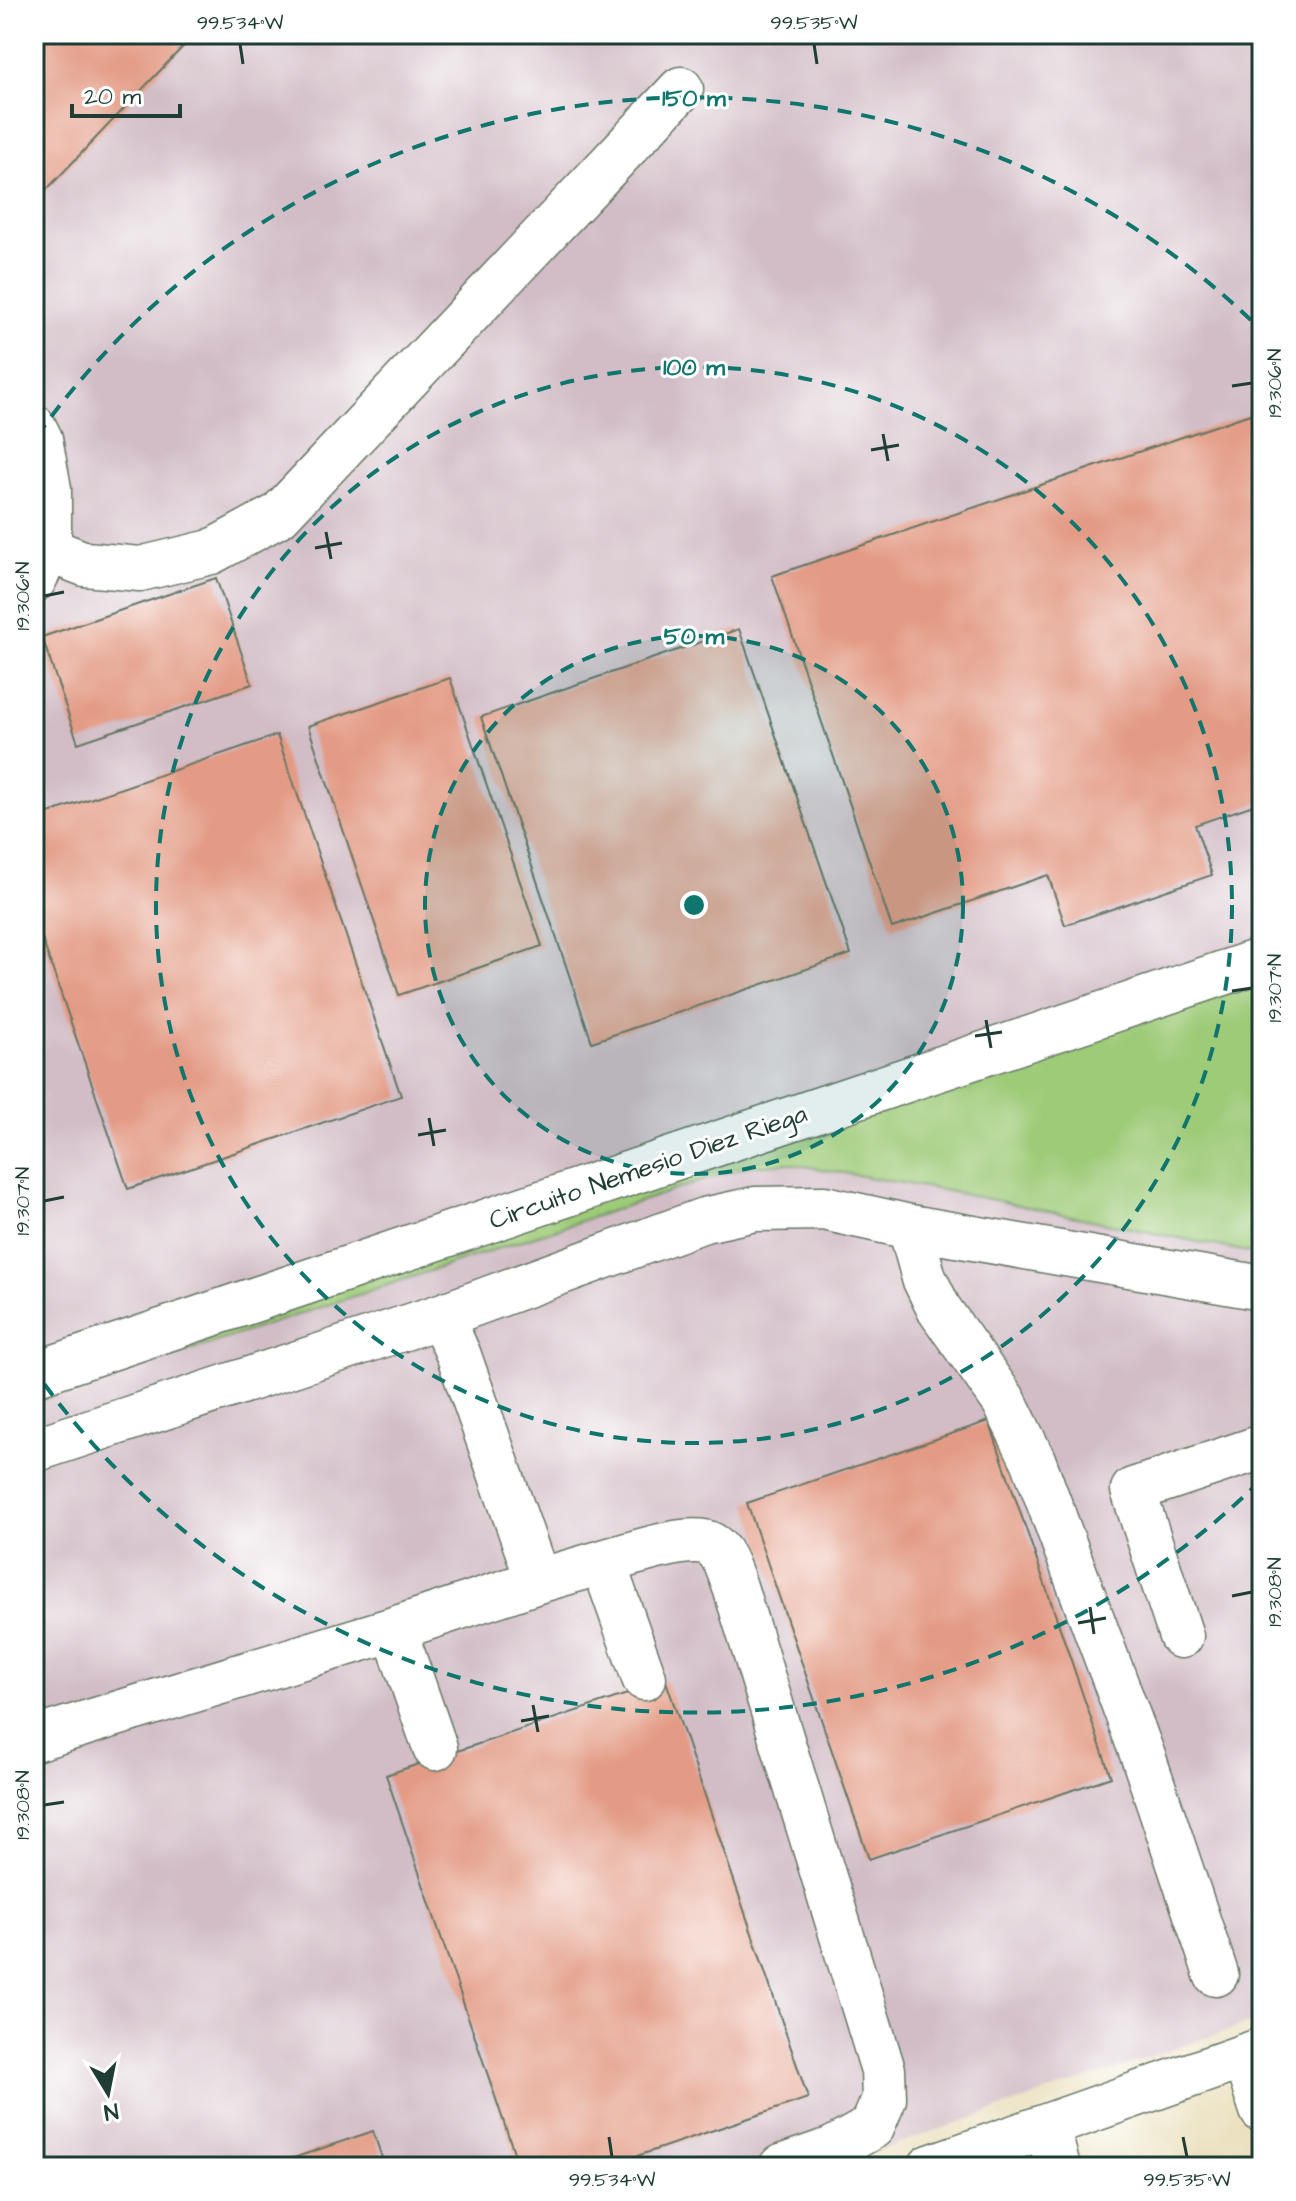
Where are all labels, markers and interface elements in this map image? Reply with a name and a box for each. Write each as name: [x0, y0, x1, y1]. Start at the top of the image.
text: 99.534°W: [197, 9, 284, 37]
text: 99.535°W: [770, 9, 858, 37]
scale bar: [72, 68, 180, 118]
text: 20 m: [84, 80, 141, 114]
text: 150 m: [662, 82, 726, 116]
text: 19.306°N: [1261, 348, 1289, 418]
text: 100 m: [663, 351, 725, 385]
text: 19.306°N: [9, 561, 37, 631]
text: 50 m: [664, 620, 725, 654]
centre of rings: [680, 891, 708, 919]
text: 19.307°N: [1261, 954, 1289, 1022]
street label: Circuito Nemesio Diez Riega: [484, 1096, 812, 1240]
text: 19.307°N: [9, 1167, 37, 1235]
text: 19.308°N: [1261, 1557, 1289, 1627]
text: 19.308°N: [9, 1770, 37, 1840]
north arrow: [68, 2053, 148, 2133]
text: N: [102, 2095, 121, 2128]
text: 99.534°W: [569, 2166, 656, 2194]
text: 99.535°W: [1143, 2166, 1231, 2194]

